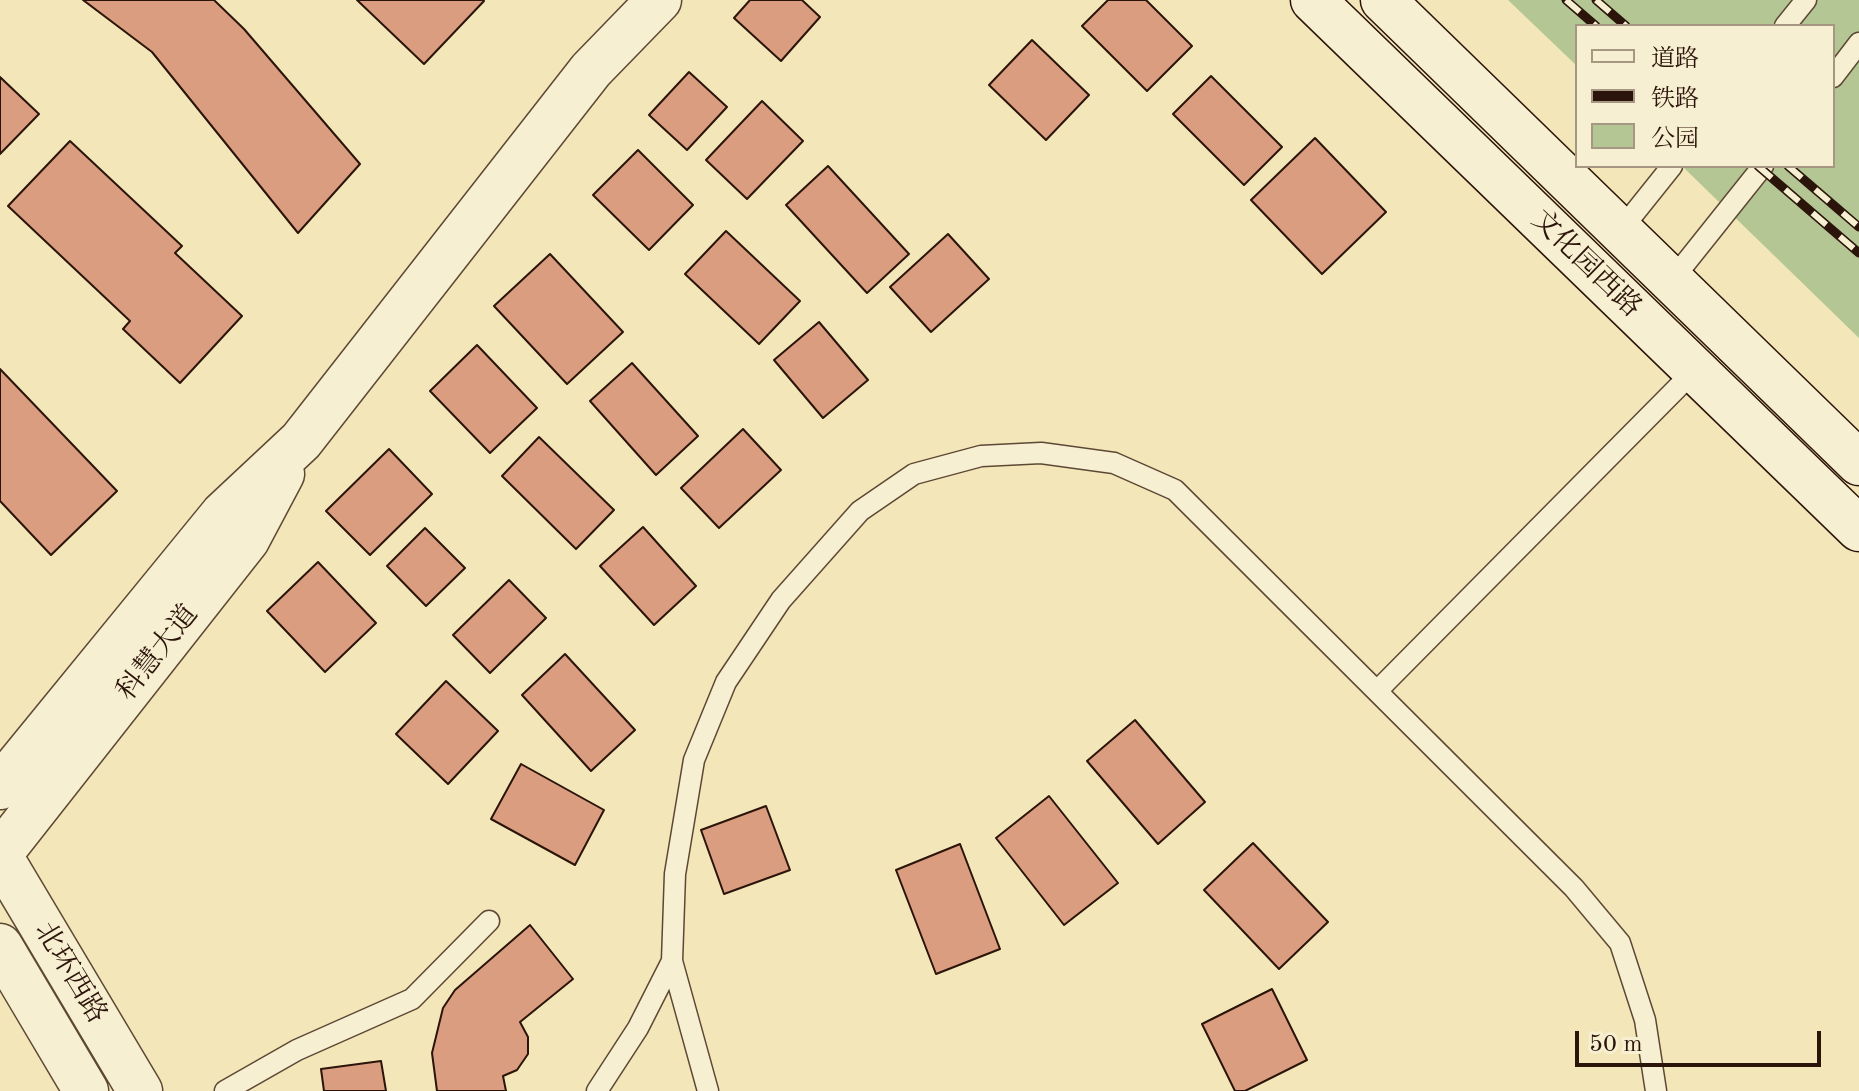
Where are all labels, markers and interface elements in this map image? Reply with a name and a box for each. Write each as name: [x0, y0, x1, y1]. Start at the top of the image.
legend: [1575, 24, 1835, 168]
text: 道路: [1651, 48, 1699, 72]
text: 铁路: [1651, 88, 1699, 112]
text: 公园: [1651, 128, 1699, 152]
street label: 文化园西路: [1524, 203, 1648, 325]
street label: 科慧大道: [110, 599, 206, 707]
street label: 北环西路: [27, 916, 113, 1030]
scale bar: [1579, 1015, 1825, 1065]
text: 50 m: [1589, 1033, 1643, 1057]

